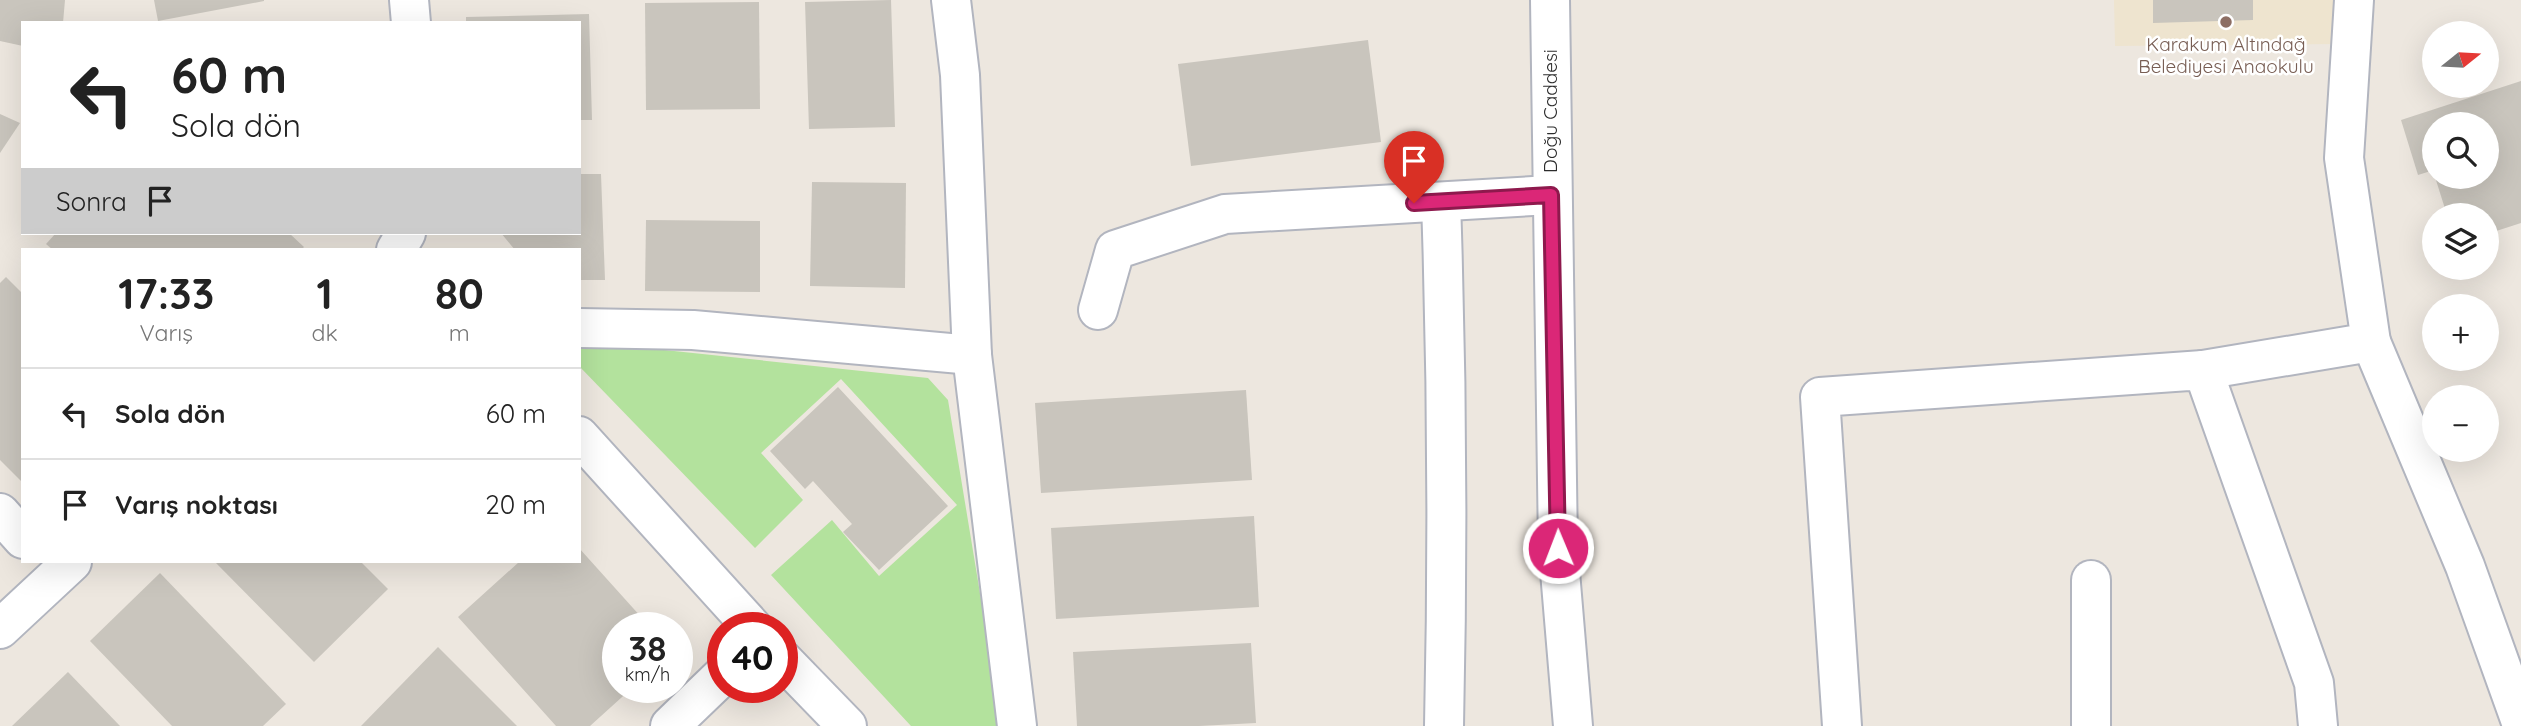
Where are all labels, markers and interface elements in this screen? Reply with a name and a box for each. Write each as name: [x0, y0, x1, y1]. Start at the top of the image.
marker: Karakum Altındağ Belediyesi Anaokulu: [2218, 14, 2234, 30]
north arrow: [2422, 21, 2499, 98]
map controls: [2422, 21, 2499, 462]
place label: Karakum Altındağ Belediyesi Anaokulu: [2138, 32, 2314, 78]
text: 60 m: [171, 44, 287, 105]
icon: left: [56, 49, 147, 140]
street label: Doğu Caddesi: [1538, 49, 1562, 173]
text: Sola dön: [171, 105, 301, 145]
button: search: [2422, 112, 2499, 189]
pin: [1384, 131, 1444, 203]
icon: arrive: [1395, 142, 1433, 180]
icon: arrive: [141, 182, 179, 220]
text: Sonra: [56, 185, 127, 218]
button: layers: [2422, 203, 2499, 280]
text: 17:33: [118, 267, 214, 320]
text: 1: [316, 267, 333, 320]
text: 80: [435, 267, 484, 320]
button: +: [2422, 294, 2499, 371]
text: Varış: [139, 318, 193, 347]
text: dk: [311, 318, 338, 347]
text: m: [449, 318, 470, 347]
button: −: [2422, 385, 2499, 462]
icon: left: [56, 395, 94, 433]
text: Sola dön: [115, 397, 225, 430]
text: 60 m: [486, 397, 546, 430]
icon: arrive: [56, 486, 94, 524]
text: Varış noktası: [115, 488, 278, 521]
text: 20 m: [485, 488, 546, 521]
position arrow: [1521, 511, 1595, 585]
speed limit sign: 40: [707, 612, 798, 703]
text: 38: [629, 626, 666, 670]
text: km/h: [625, 663, 670, 686]

